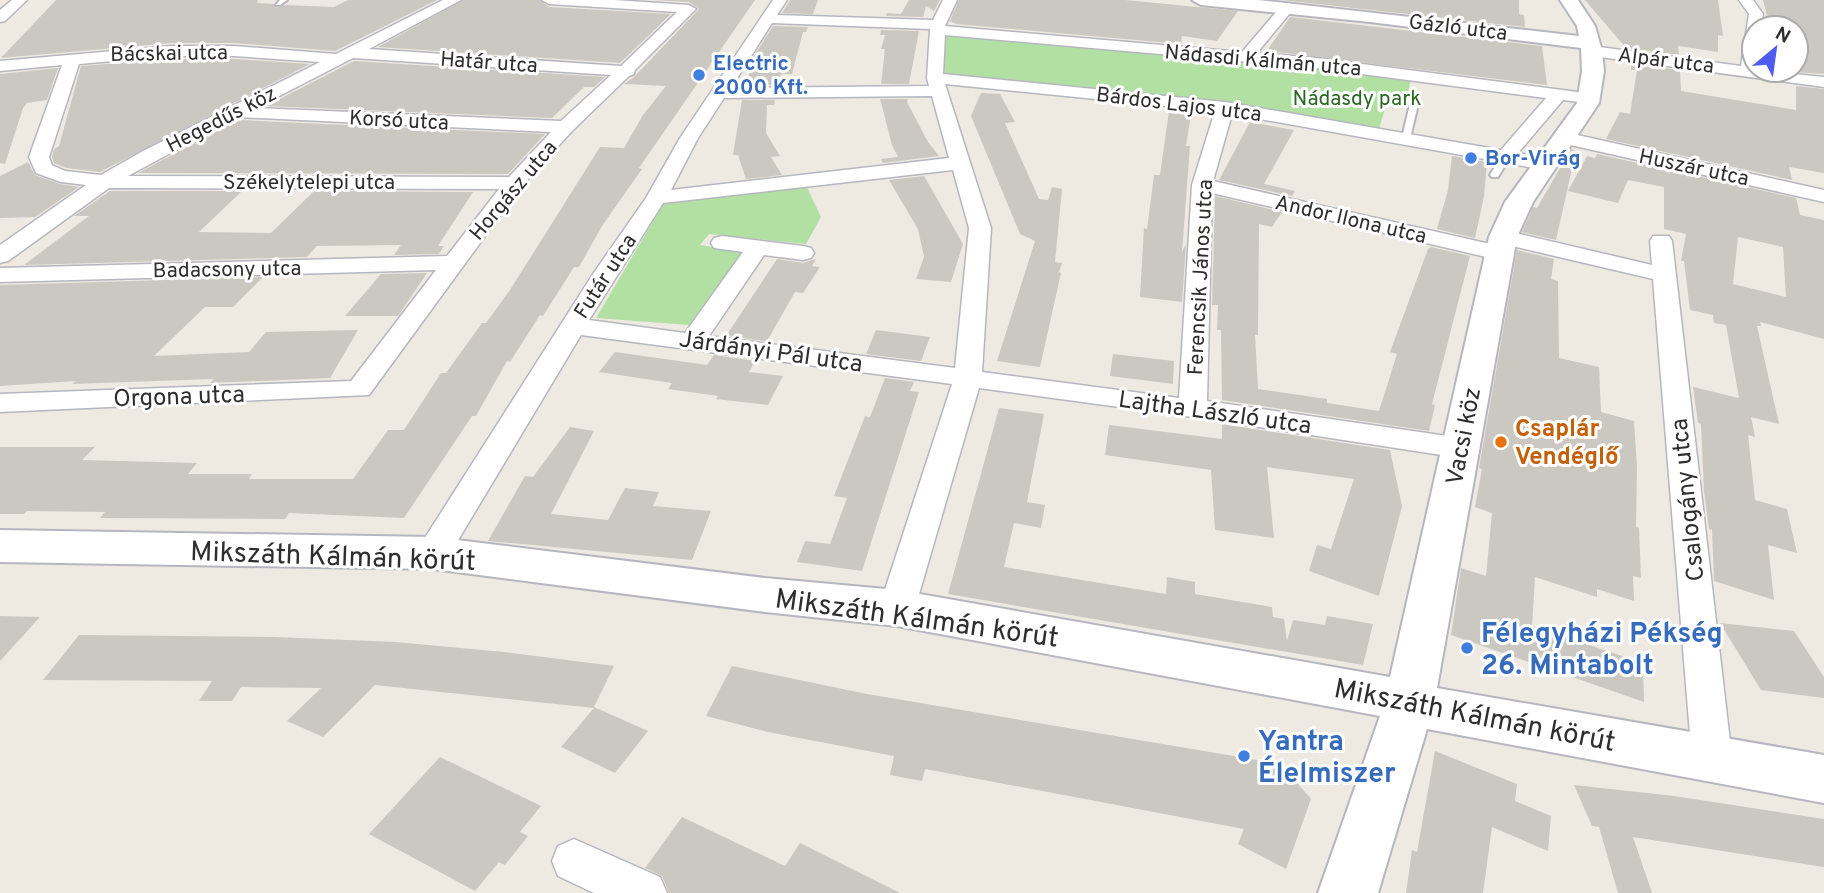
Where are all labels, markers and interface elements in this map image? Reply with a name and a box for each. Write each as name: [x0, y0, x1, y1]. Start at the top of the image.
street label: Gázló utca: [1407, 9, 1509, 48]
north arrow: [1740, 14, 1810, 84]
text: N: [1770, 22, 1794, 50]
street label: Nádasdi Kálmán utca: [1163, 39, 1362, 84]
street label: Bácskai utca: [110, 40, 228, 69]
street label: Alpár utca: [1616, 42, 1715, 81]
street label: Határ utca: [439, 47, 539, 80]
place label: Electric 2000 Kft.: [713, 51, 808, 102]
marker: Electric 2000 Kft.: [691, 67, 707, 83]
street label: Hegedűs köz: [162, 81, 282, 160]
street label: Bárdos Lajos utca: [1095, 82, 1263, 129]
park label: Nádasdy park: [1293, 86, 1421, 113]
street label: Korsó utca: [348, 105, 450, 138]
street label: Horgász utca: [464, 135, 564, 247]
street label: Huszár utca: [1636, 144, 1751, 193]
place label: Bor-Virág: [1485, 146, 1581, 173]
marker: Bor-Virág: [1463, 150, 1479, 166]
street label: Székelytelepi utca: [223, 170, 395, 197]
street label: Ferencsik János utca: [1183, 178, 1220, 376]
street label: Andor Ilona utca: [1272, 190, 1429, 251]
street label: Futár utca: [569, 229, 644, 324]
street label: Badacsony utca: [152, 256, 302, 285]
street label: Járdányi Pál utca: [677, 325, 864, 381]
street label: Orgona utca: [113, 381, 245, 415]
street label: Vacsi köz: [1441, 385, 1489, 488]
street label: Lajtha László utca: [1116, 386, 1313, 442]
place label: Csaplár Vendéglő: [1515, 415, 1620, 473]
street label: Csalogány utca: [1666, 417, 1712, 583]
marker: Csaplár Vendéglő: [1493, 434, 1509, 450]
street label: Mikszáth Kálmán körút: [189, 535, 476, 581]
street label: Mikszáth Kálmán körút: [772, 582, 1061, 658]
place label: Félegyházi Pékség 26. Mintabolt: [1481, 617, 1723, 685]
marker: Félegyházi Pékség 26. Mintabolt: [1459, 640, 1475, 656]
street label: Mikszáth Kálmán körút: [1331, 672, 1618, 762]
place label: Yantra Élelmiszer: [1258, 725, 1396, 793]
marker: Yantra Élelmiszer: [1236, 748, 1252, 764]

